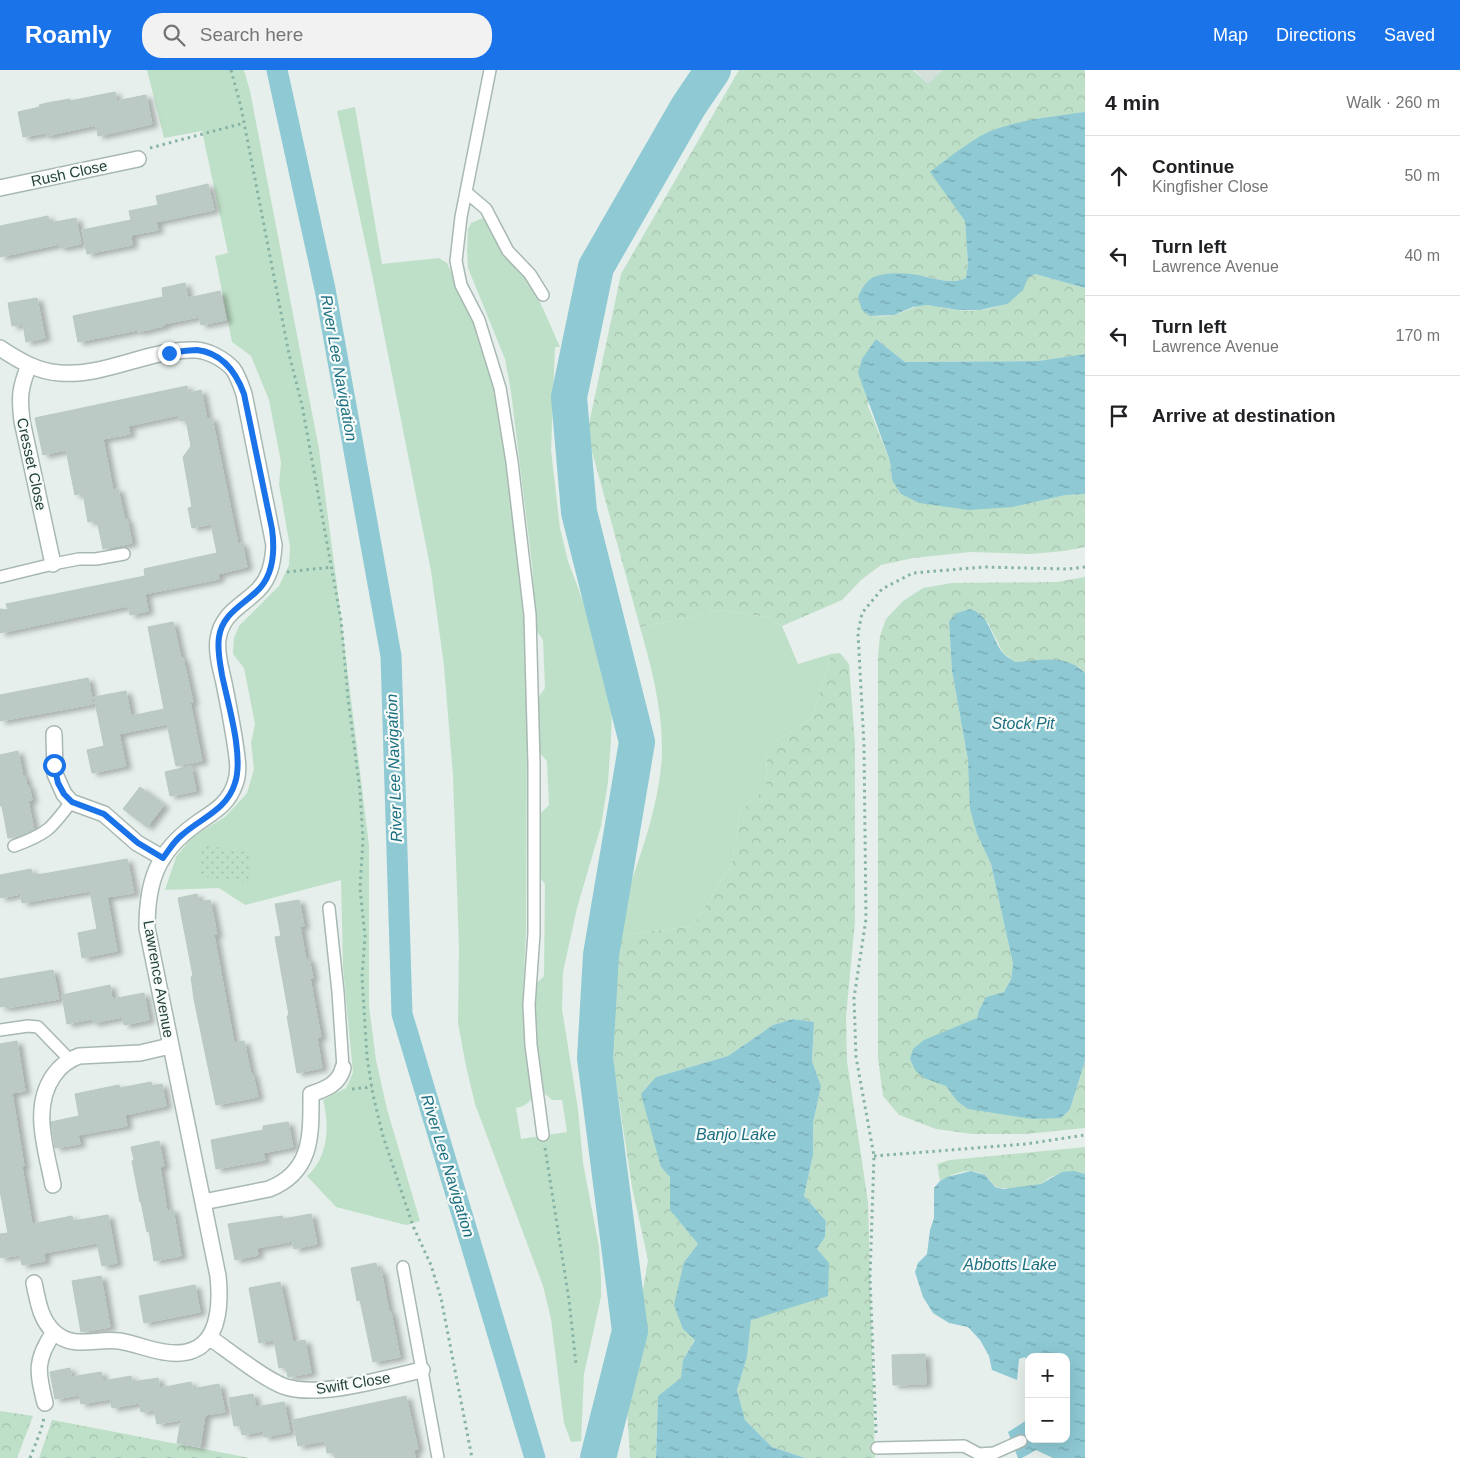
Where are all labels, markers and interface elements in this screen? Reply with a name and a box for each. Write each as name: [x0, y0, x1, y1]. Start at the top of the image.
search box: [142, 13, 492, 58]
text: Roamly: [25, 21, 112, 48]
icon: search: [160, 21, 188, 49]
text: Search here: [200, 24, 303, 45]
text: Map: [1213, 25, 1248, 45]
text: Directions: [1276, 25, 1356, 45]
text: Saved: [1384, 25, 1435, 45]
text: 4 min: [1105, 91, 1160, 114]
text: Walk · 260 m: [1346, 94, 1440, 111]
text: Continue: [1152, 156, 1234, 177]
street label: Rush Close: [29, 157, 109, 189]
icon: ahead: [1105, 162, 1133, 190]
text: 50 m: [1404, 167, 1440, 184]
text: Kingfisher Close: [1152, 178, 1269, 195]
text: Turn left: [1152, 236, 1227, 257]
icon: left: [1105, 242, 1133, 270]
text: 40 m: [1404, 247, 1440, 264]
text: Lawrence Avenue: [1152, 258, 1279, 275]
water label: River Lee Navigation: [318, 293, 360, 443]
text: Turn left: [1152, 316, 1227, 337]
icon: left: [1105, 322, 1133, 350]
text: 170 m: [1396, 327, 1440, 344]
text: Lawrence Avenue: [1152, 338, 1279, 355]
route end: [158, 342, 181, 365]
icon: arrive: [1105, 402, 1133, 430]
text: Arrive at destination: [1152, 405, 1336, 426]
street label: Cresset Close: [14, 416, 50, 512]
water label: River Lee Navigation: [383, 693, 405, 843]
water label: Stock Pit: [991, 715, 1055, 732]
route start: [43, 754, 66, 777]
street label: Lawrence Avenue: [140, 919, 178, 1039]
water label: River Lee Navigation: [418, 1092, 478, 1240]
water label: Banjo Lake: [696, 1126, 776, 1143]
water label: Abbotts Lake: [962, 1256, 1057, 1273]
map controls: [1025, 1353, 1070, 1443]
button: +: [1025, 1353, 1070, 1398]
street label: Swift Close: [315, 1369, 391, 1397]
button: −: [1025, 1398, 1070, 1443]

